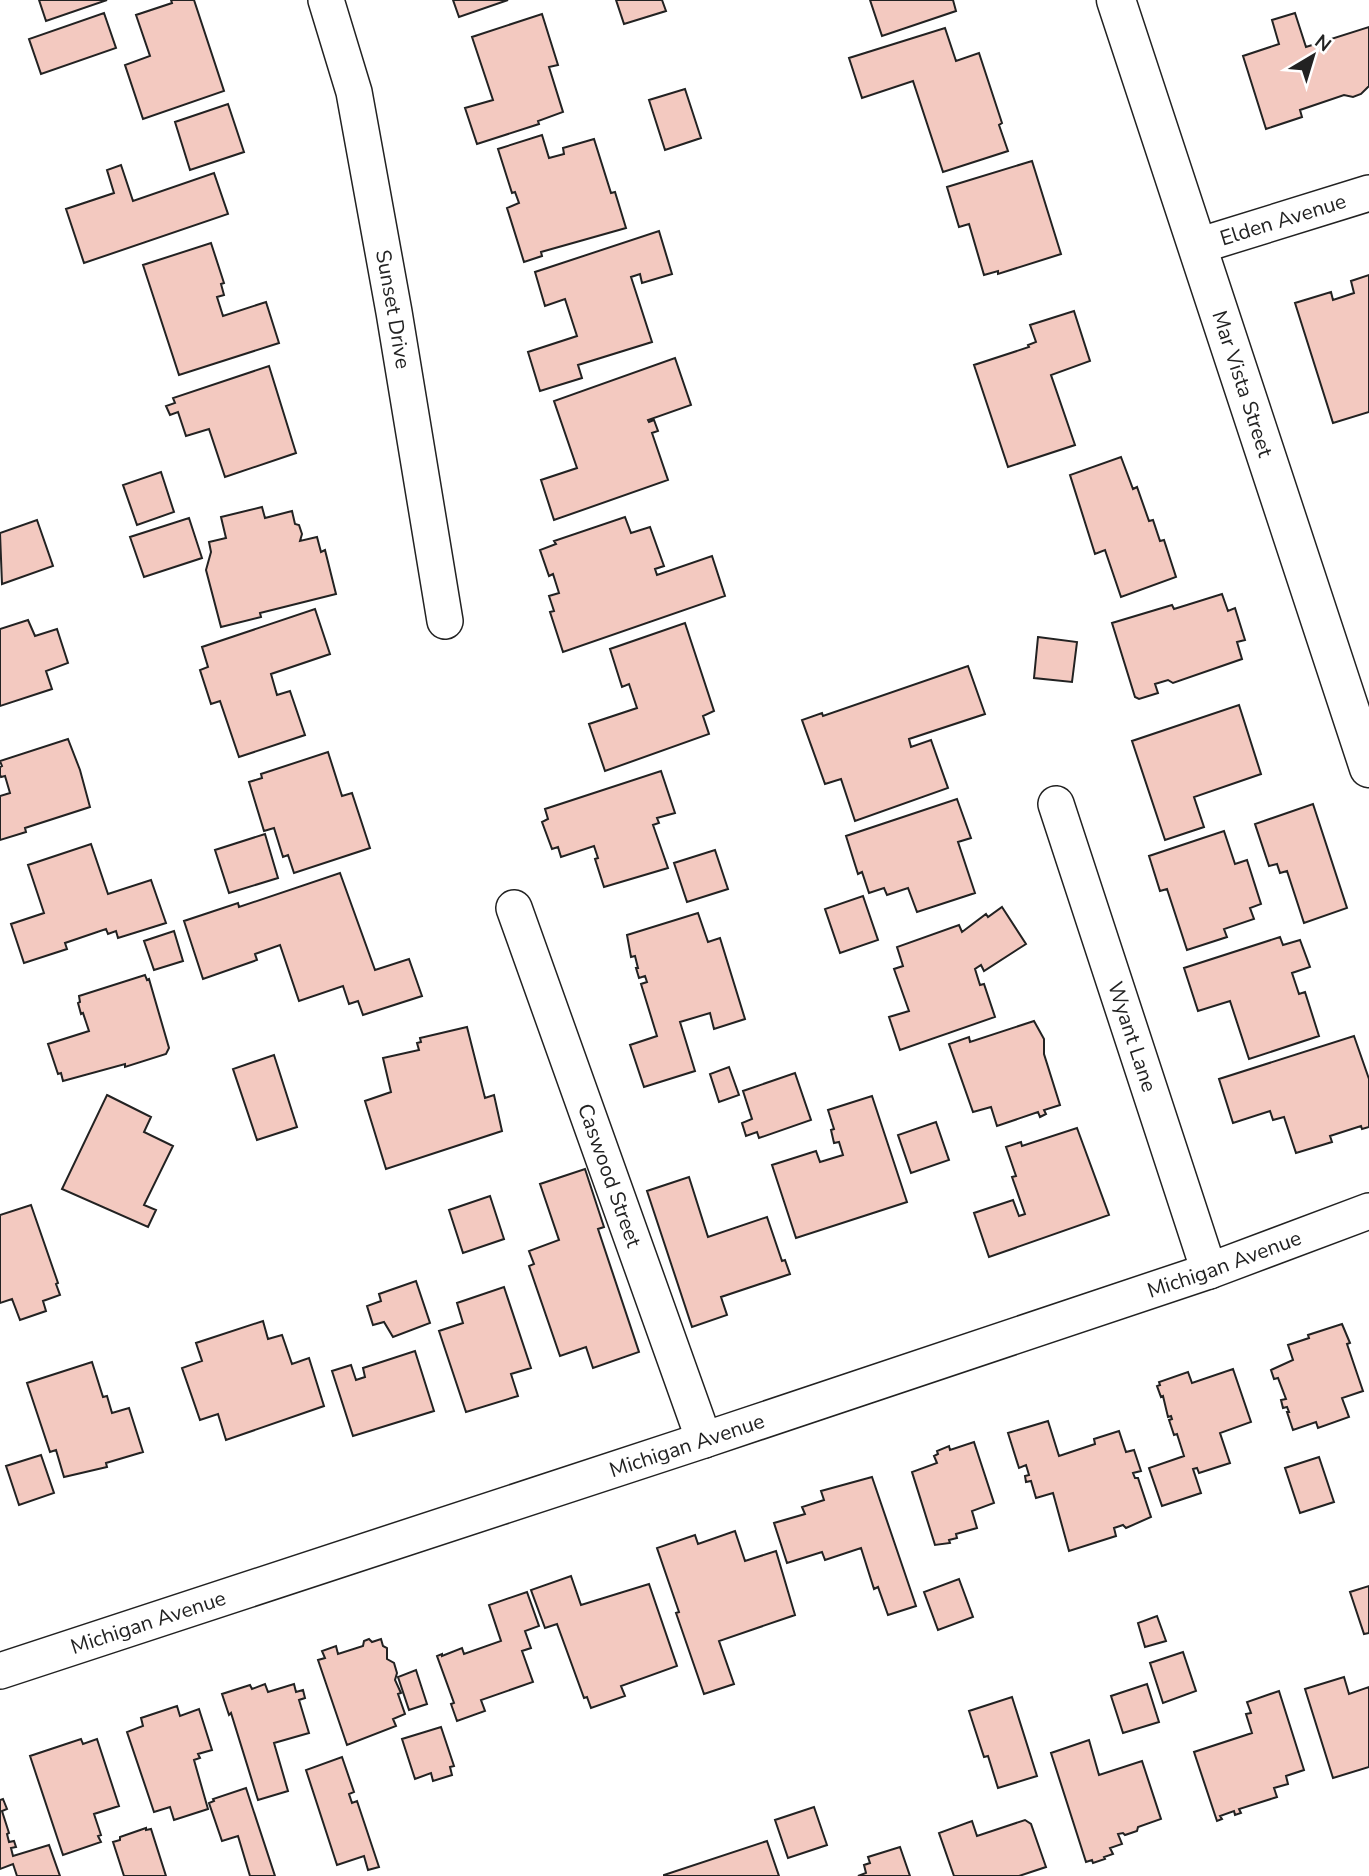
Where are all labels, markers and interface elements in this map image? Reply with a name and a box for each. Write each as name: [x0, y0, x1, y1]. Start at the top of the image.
north arrow: [1278, 21, 1348, 91]
text: N: [1309, 29, 1336, 58]
street label: Elden Avenue: [1216, 187, 1350, 252]
street label: Sunset Drive: [369, 247, 417, 371]
street label: Mar Vista Street: [1205, 307, 1280, 461]
street label: Wyant Lane: [1101, 978, 1163, 1096]
street label: Caswood Street: [571, 1100, 648, 1252]
street label: Michigan Avenue: [1144, 1224, 1305, 1305]
street label: Michigan Avenue: [606, 1407, 768, 1484]
street label: Michigan Avenue: [67, 1584, 229, 1661]

